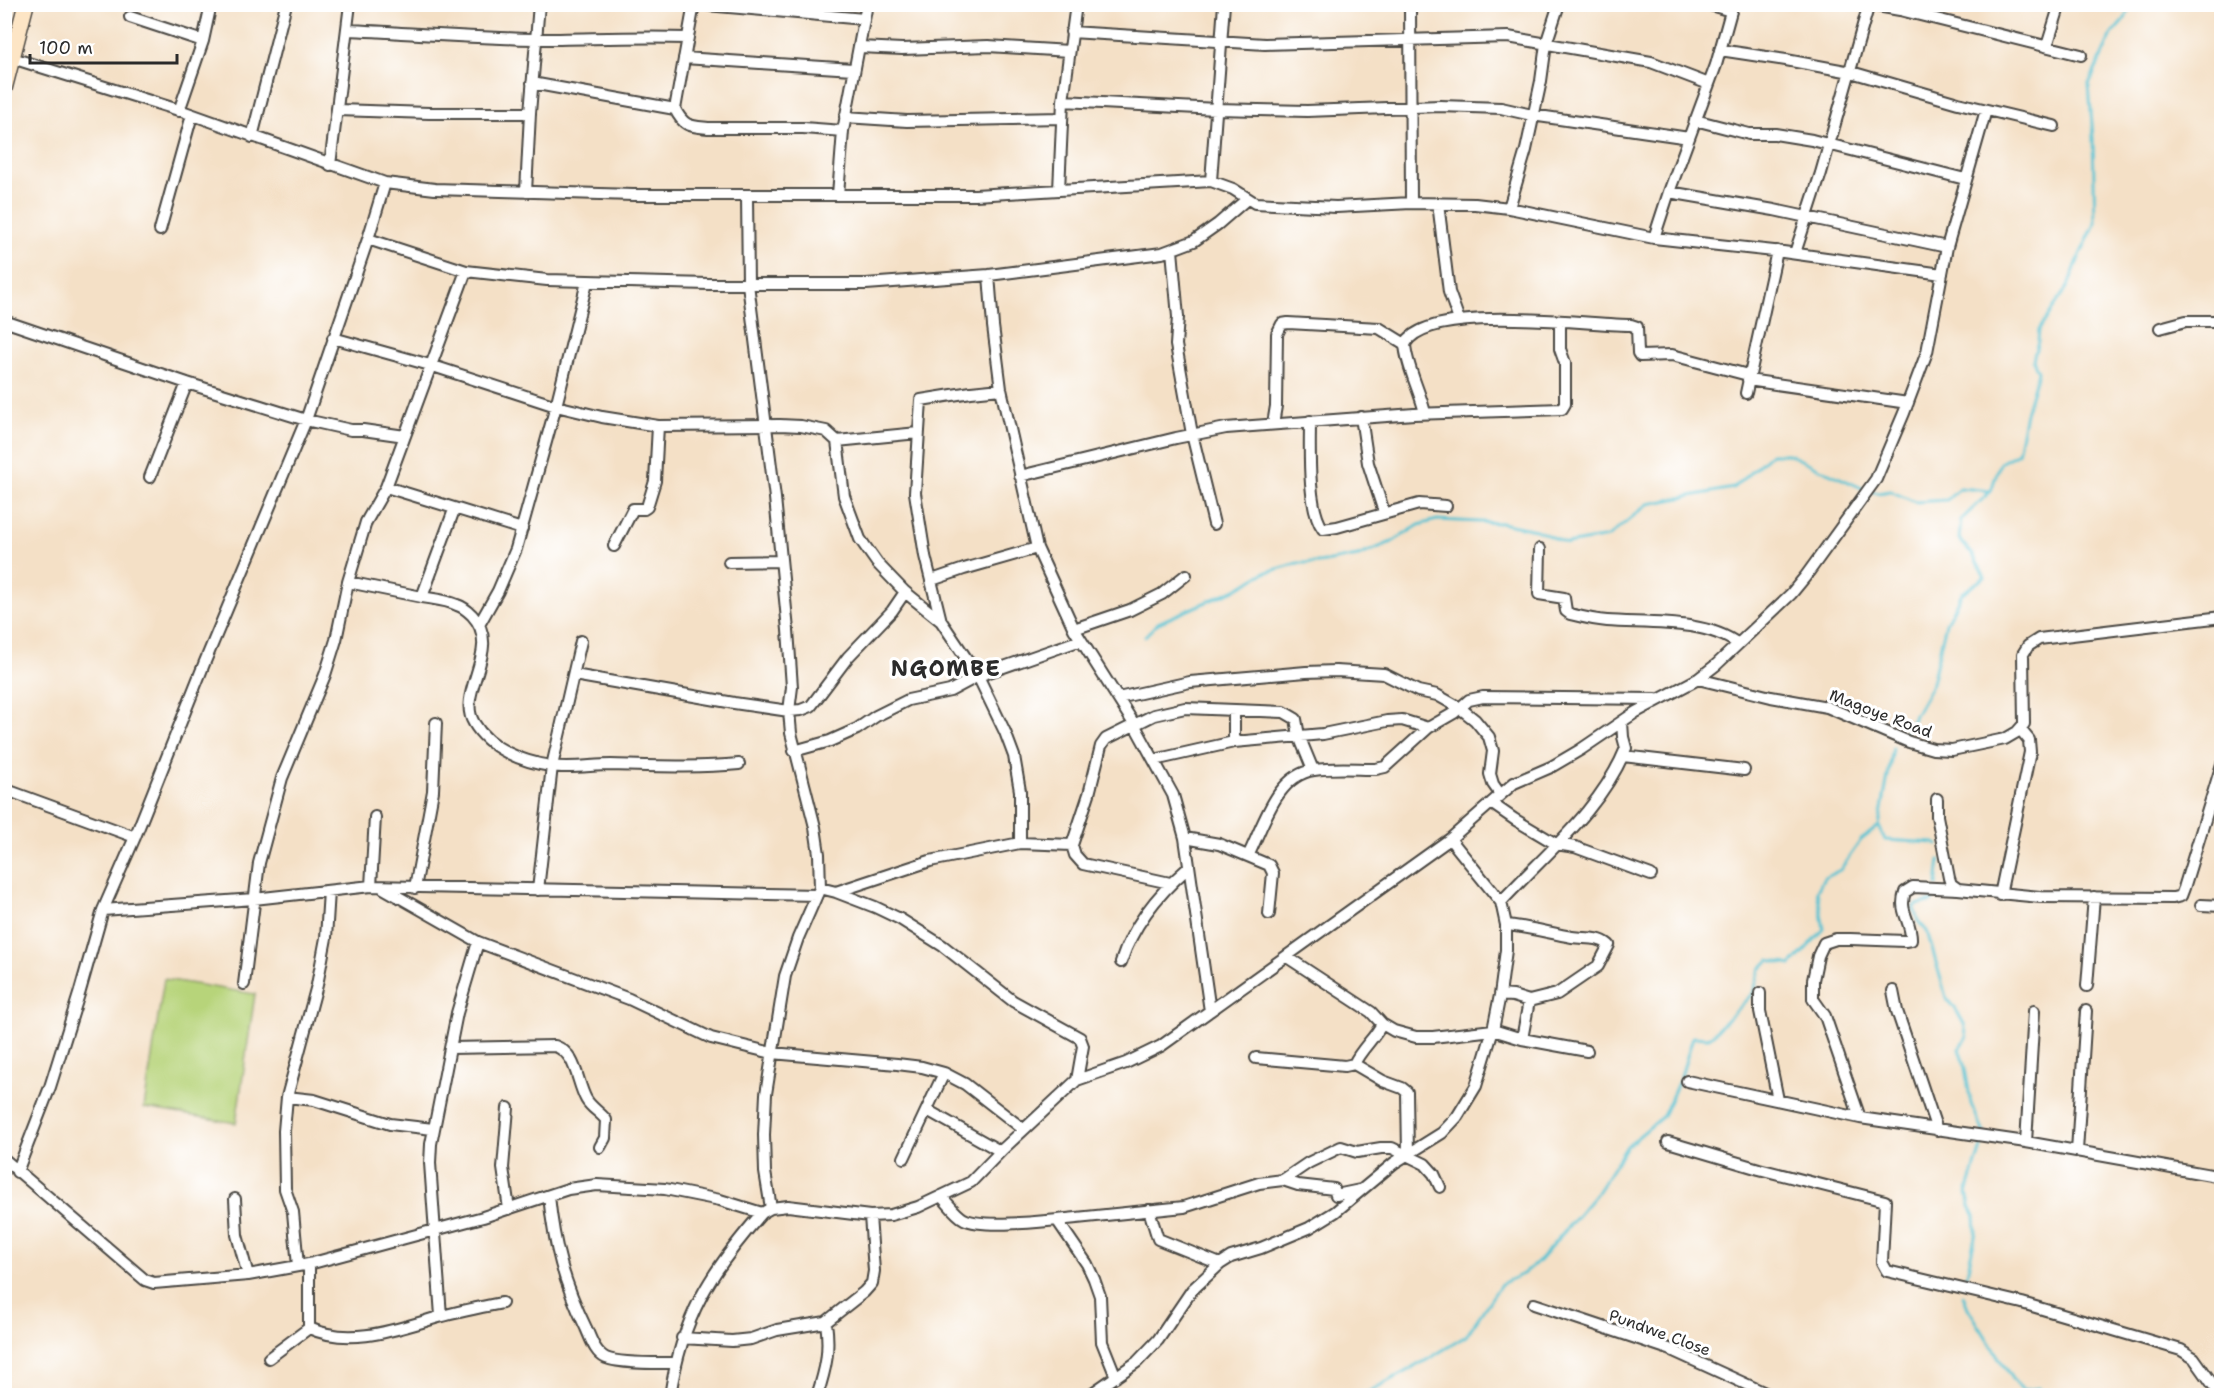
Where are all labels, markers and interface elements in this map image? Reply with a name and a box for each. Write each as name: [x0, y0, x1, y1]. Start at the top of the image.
scale bar: [30, 27, 177, 65]
text: 100 m: [39, 36, 93, 60]
district label: NGOMBE: [891, 654, 1001, 683]
street label: Magoye Road: [1827, 684, 1935, 743]
street label: Pundwe Close: [1606, 1304, 1714, 1361]

